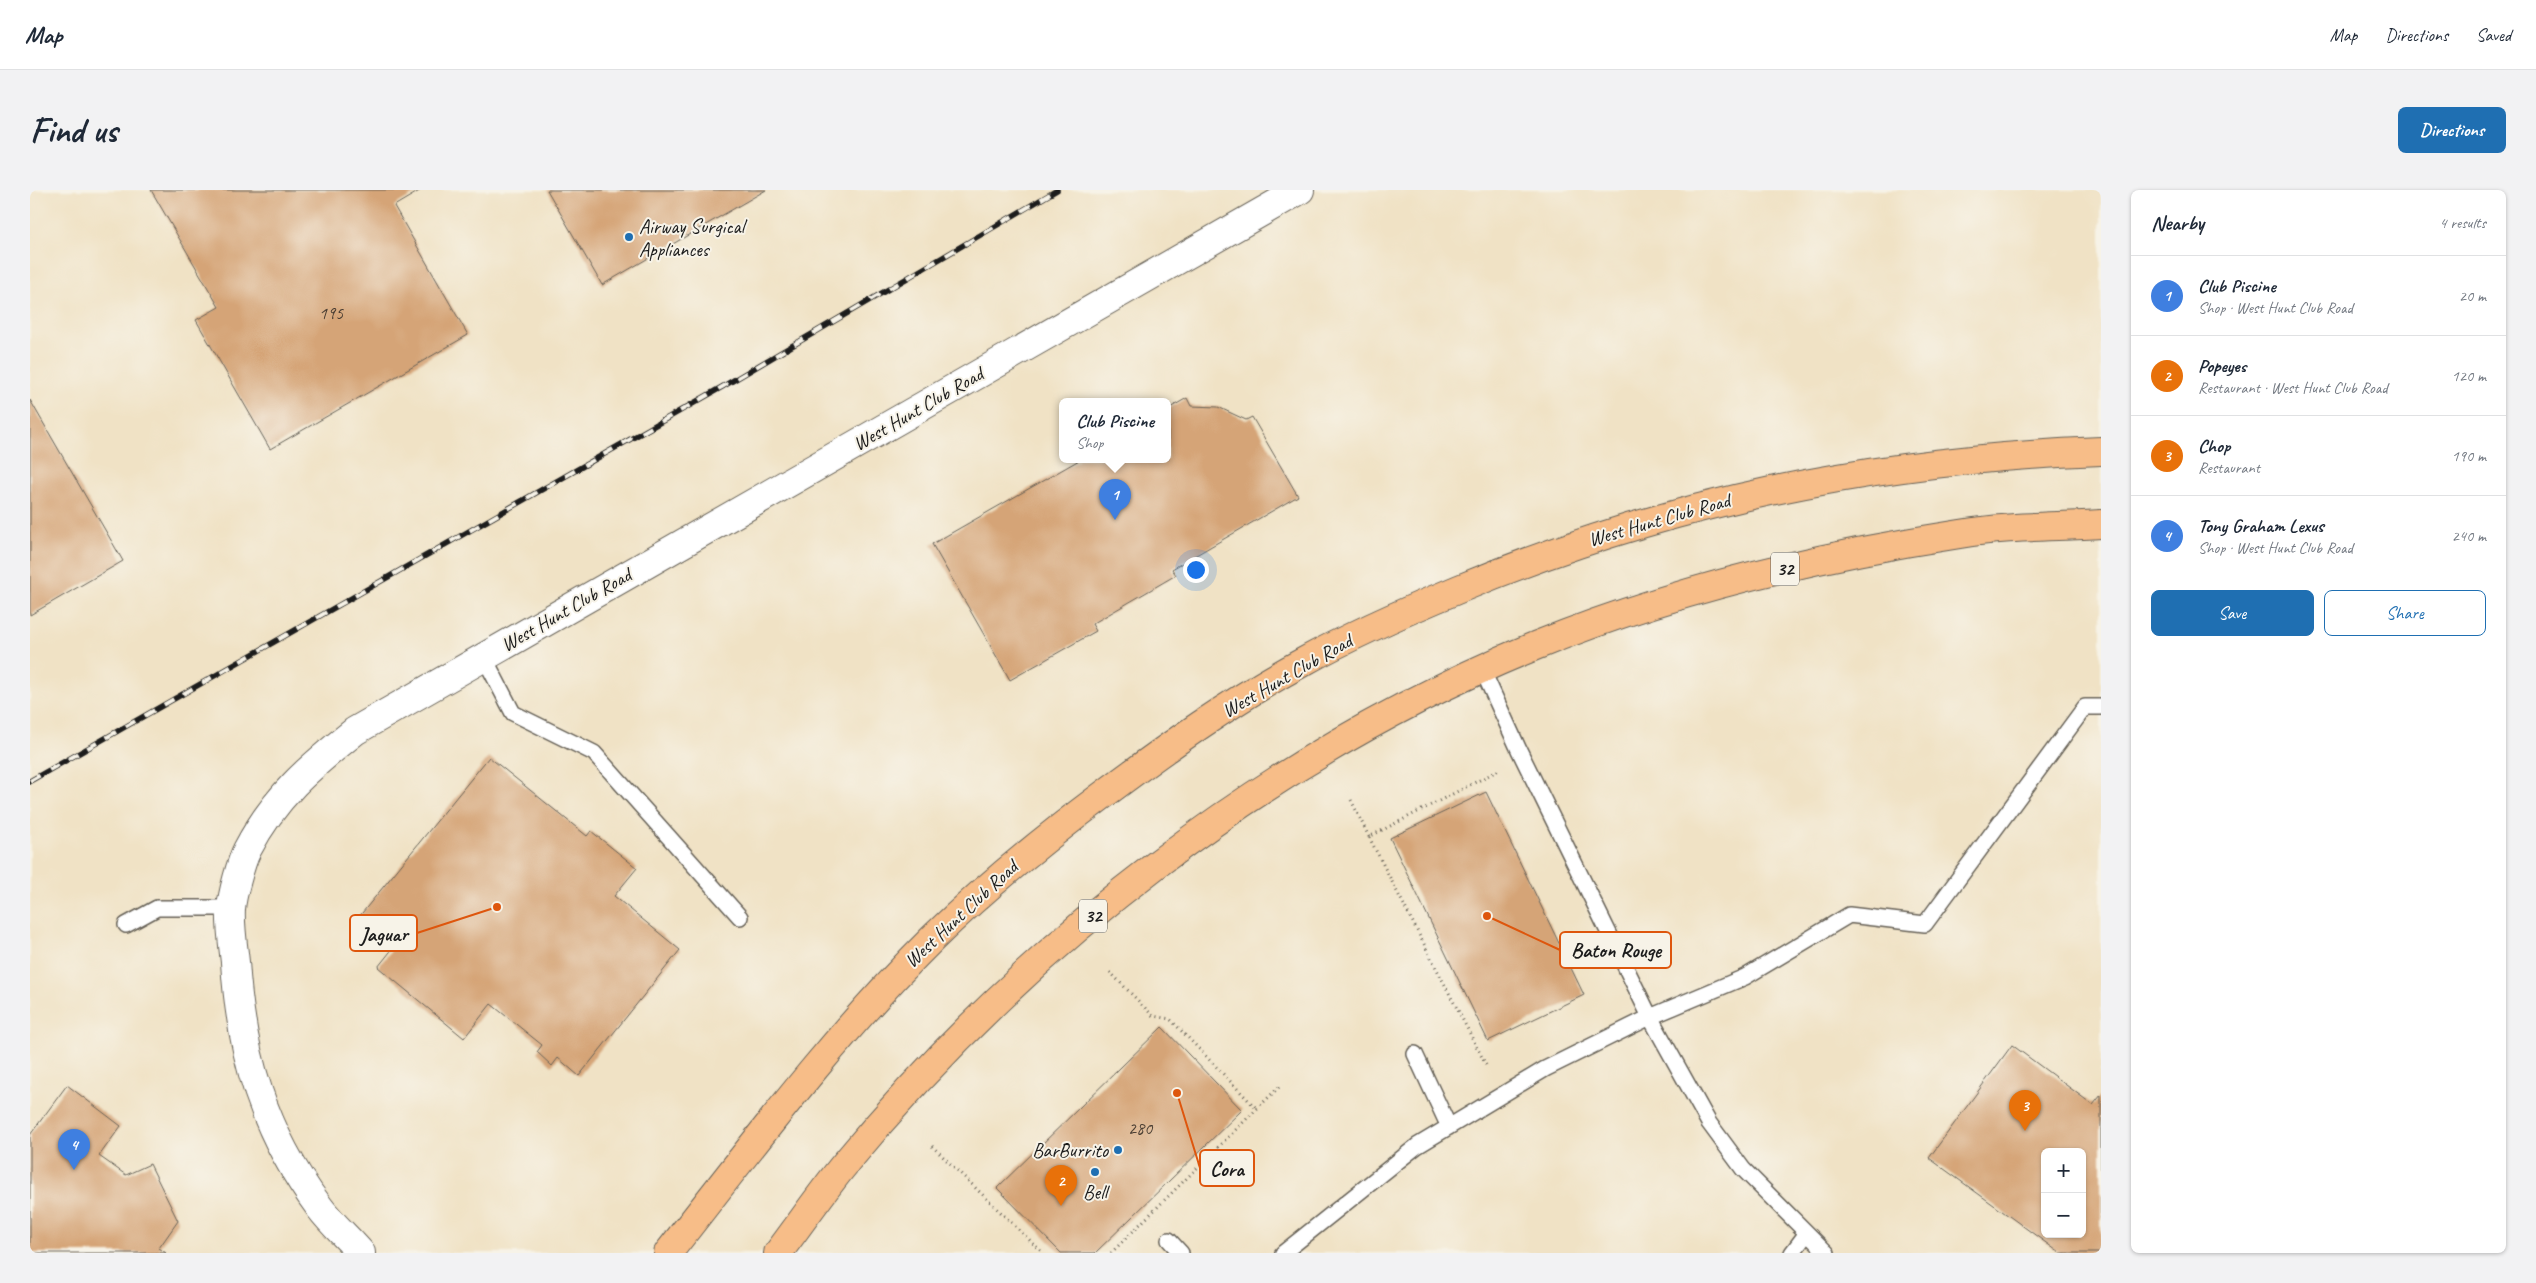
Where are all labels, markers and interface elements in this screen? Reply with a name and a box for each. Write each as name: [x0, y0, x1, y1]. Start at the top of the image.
text: Map: [25, 20, 62, 50]
text: Map: [2330, 24, 2357, 46]
text: Directions: [2385, 24, 2448, 46]
text: Saved: [2476, 24, 2511, 46]
button: Directions: [2398, 107, 2506, 153]
text: Find us: [30, 108, 117, 153]
text: Nearby: [2151, 210, 2204, 236]
text: 4 results: [2439, 213, 2486, 233]
place label: Airway Surgical Appliances: [639, 214, 748, 262]
marker: Airway Surgical Appliances: [623, 231, 635, 243]
text: Club Piscine: [2198, 274, 2276, 298]
text: 1: [2163, 286, 2171, 306]
text: 20 m: [2459, 286, 2486, 306]
text: Shop · West Hunt Club Road: [2198, 298, 2353, 318]
house number: 195: [319, 302, 344, 324]
text: Popeyes: [2198, 354, 2246, 378]
street label: West Hunt Club Road: [849, 360, 990, 456]
text: 2: [2163, 366, 2171, 386]
text: 120 m: [2452, 366, 2486, 386]
text: Restaurant · West Hunt Club Road: [2198, 378, 2387, 398]
popup: [1059, 398, 1171, 463]
text: Club Piscine: [1076, 409, 1154, 433]
text: Shop: [1076, 433, 1103, 453]
text: Chop: [2198, 434, 2230, 458]
text: 3: [2163, 446, 2171, 466]
text: 190 m: [2452, 446, 2486, 466]
text: Restaurant: [2198, 458, 2260, 478]
pin: 1: [1099, 479, 1131, 520]
street label: West Hunt Club Road: [1585, 487, 1736, 552]
text: Tony Graham Lexus: [2198, 514, 2324, 538]
text: 4: [2163, 526, 2171, 546]
text: 240 m: [2452, 526, 2486, 546]
text: Shop · West Hunt Club Road: [2198, 538, 2353, 558]
road number: 32: [1771, 552, 1799, 586]
your location: [1183, 557, 1209, 583]
street label: West Hunt Club Road: [497, 561, 638, 657]
button: Save: [2151, 590, 2314, 636]
button: Share: [2324, 590, 2486, 636]
street label: West Hunt Club Road: [1218, 627, 1359, 723]
street label: West Hunt Club Road: [899, 853, 1025, 973]
road number: 32: [1079, 899, 1107, 932]
callout: Jaguar: [350, 915, 417, 951]
text: Jaguar: [358, 921, 410, 947]
callout: Baton Rouge: [1560, 932, 1671, 968]
text: Baton Rouge: [1571, 937, 1663, 963]
pin: 3: [2009, 1090, 2041, 1131]
house number: 280: [1128, 1117, 1154, 1139]
pin: 4: [58, 1129, 90, 1170]
place label: BarBurrito: [1032, 1138, 1109, 1163]
marker: BarBurrito: [1112, 1144, 1124, 1156]
map controls: [2041, 1148, 2086, 1238]
button: +: [2041, 1148, 2086, 1193]
callout: Cora: [1200, 1150, 1254, 1186]
text: Cora: [1210, 1156, 1245, 1182]
pin: 2: [1045, 1165, 1077, 1206]
marker: Bell: [1089, 1166, 1101, 1178]
place label: Bell: [1083, 1180, 1111, 1205]
button: −: [2041, 1193, 2086, 1238]

